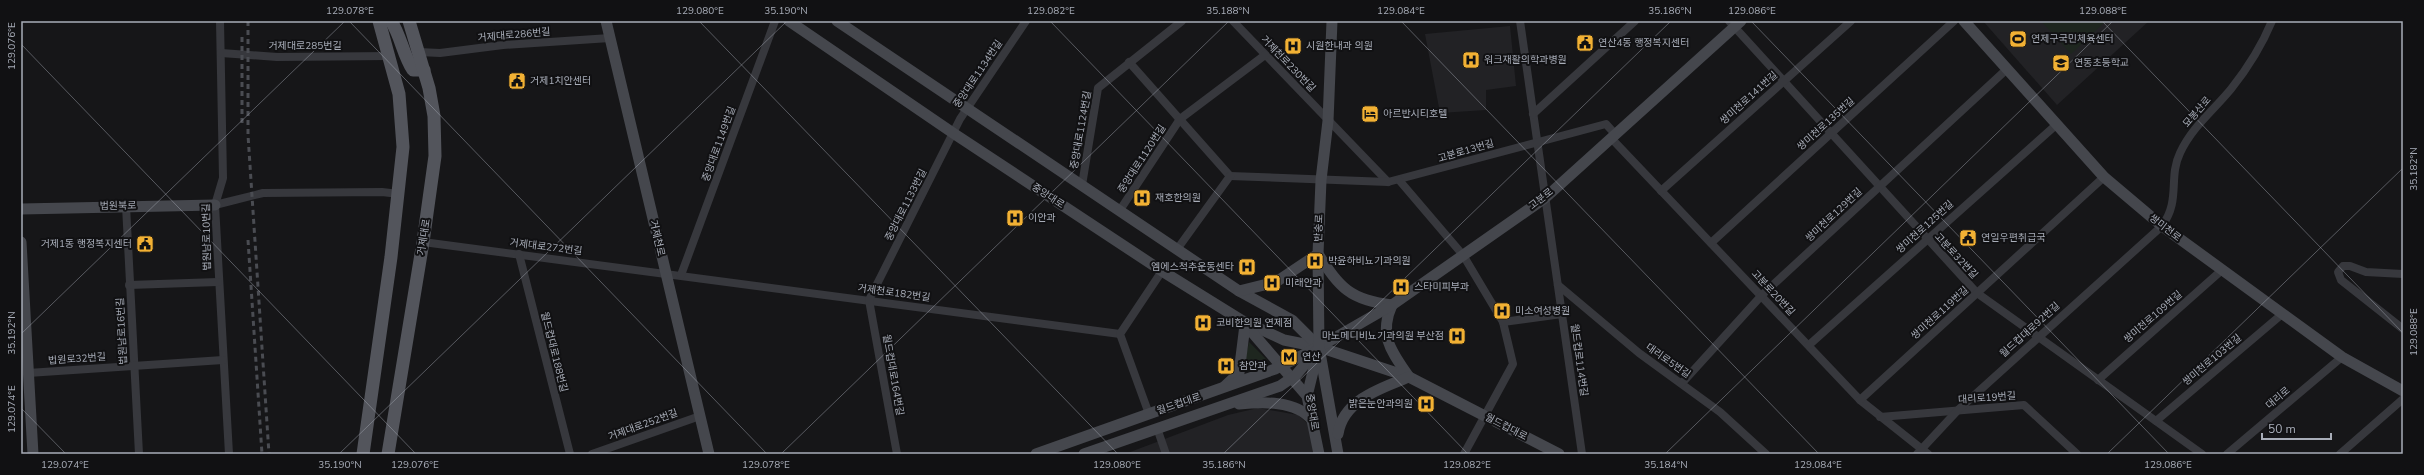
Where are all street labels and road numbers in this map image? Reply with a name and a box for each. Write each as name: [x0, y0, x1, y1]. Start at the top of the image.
street label: 거제대로286번길: [477, 25, 551, 45]
street label: 거제천로230번길: [1258, 33, 1318, 95]
street label: 중앙대로1134번길: [950, 37, 1006, 111]
street label: 거제대로285번길: [268, 39, 342, 53]
street label: 쌍미천로141번길: [1717, 68, 1781, 128]
street label: 중앙대로1124번길: [1067, 90, 1095, 170]
street label: 쌍미천로135번길: [1794, 94, 1858, 154]
street label: 묘봉산로: [2180, 94, 2214, 130]
street label: 중앙대로1149번길: [699, 104, 739, 184]
street label: 중앙대로1120번길: [1115, 122, 1169, 196]
street label: 고분로13번길: [1436, 136, 1496, 166]
street label: 중앙대로1133번길: [882, 167, 930, 243]
street label: 중앙대로: [1029, 180, 1067, 212]
street label: 고분로: [1526, 185, 1556, 213]
street label: 쌍미천로129번길: [1802, 185, 1866, 245]
street label: 쌍미천로125번길: [1893, 197, 1957, 257]
street label: 법원북로: [99, 199, 137, 213]
street label: 법원남로10번길: [199, 203, 215, 271]
street label: 쌍미천로: [2146, 211, 2184, 245]
street label: 반송로: [1312, 214, 1326, 242]
street label: 거제대로: [414, 218, 434, 256]
street label: 거제천로: [646, 218, 668, 258]
street label: 고분로32번길: [1931, 230, 1981, 282]
street label: 거제대로272번길: [509, 236, 583, 258]
street label: 고분로20번길: [1748, 267, 1798, 319]
street label: 거제천로182번길: [857, 281, 931, 305]
street label: 쌍미천로119번길: [1908, 283, 1972, 343]
street label: 쌍미천로109번길: [2121, 288, 2185, 346]
street label: 법원남로16번길: [113, 297, 131, 365]
street label: 월드컵대로92번길: [1997, 299, 2063, 361]
street label: 월드컵대로188번길: [537, 310, 571, 394]
street label: 월드컵로114번길: [1567, 323, 1591, 397]
street label: 쌍미천로103번길: [2179, 331, 2245, 389]
street label: 월드컵대로164번길: [879, 333, 907, 417]
street label: 대리로5번길: [1643, 340, 1693, 382]
street label: 법원로32번길: [48, 350, 106, 368]
street label: 대리로: [2263, 384, 2293, 412]
street label: 대리로19번길: [1958, 389, 2016, 407]
street label: 월드컵대로: [1155, 390, 1203, 418]
street label: 중앙대로: [1302, 393, 1322, 431]
street label: 거제대로252번길: [606, 406, 680, 444]
street label: 월드컵대로: [1482, 410, 1530, 444]

